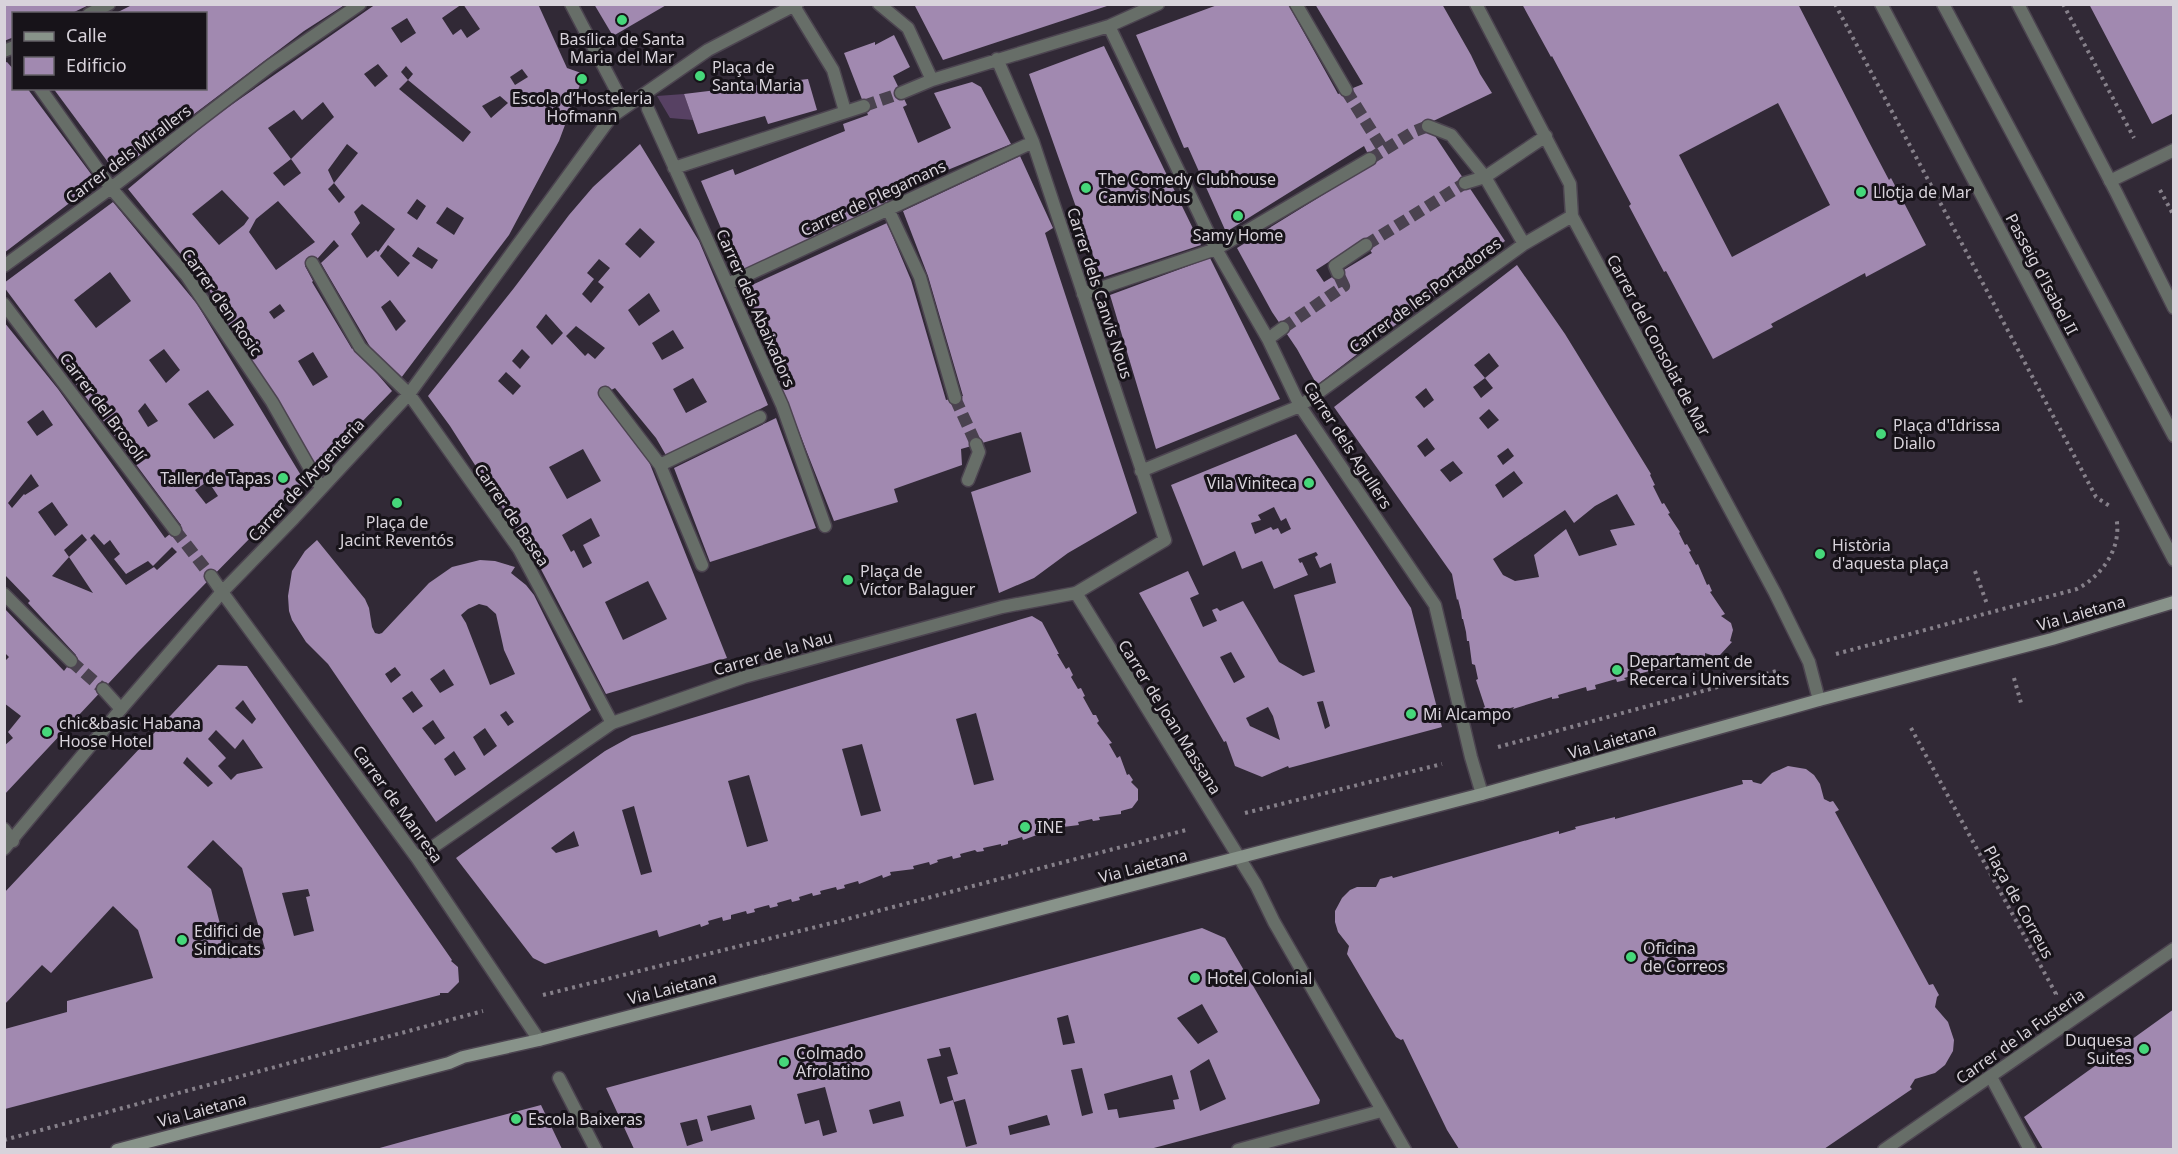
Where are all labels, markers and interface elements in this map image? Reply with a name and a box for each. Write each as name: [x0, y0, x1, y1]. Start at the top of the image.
legend: [12, 12, 207, 90]
marker: Basílica de Santa Maria del Mar: [615, 13, 629, 27]
text: Calle: [66, 23, 107, 47]
place label: Basílica de Santa Maria del Mar: [559, 28, 685, 68]
text: Edificio: [66, 53, 127, 77]
place label: Plaça de Santa Maria: [712, 56, 802, 96]
marker: Plaça de Santa Maria: [693, 69, 707, 83]
marker: Escola d’Hosteleria Hofmann: [575, 72, 589, 86]
place label: Escola d’Hosteleria Hofmann: [512, 87, 652, 127]
street label: Carrer dels Mirallers: [61, 99, 195, 209]
street label: Carrer de Plegamans: [797, 155, 949, 241]
place label: The Comedy Clubhouse Canvis Nous: [1098, 168, 1276, 208]
marker: The Comedy Clubhouse Canvis Nous: [1079, 181, 1093, 195]
place label: Llotja de Mar: [1873, 181, 1972, 203]
marker: Llotja de Mar: [1854, 185, 1868, 199]
street label: Carrer dels Canvis Nous: [1062, 204, 1138, 382]
marker: Samy Home: [1231, 209, 1245, 223]
street label: Passeig d'Isabel II: [2001, 209, 2083, 339]
place label: Samy Home: [1193, 224, 1283, 246]
street label: Carrer dels Abaixadors: [711, 225, 801, 391]
street label: Carrer de les Portadores: [1345, 232, 1505, 358]
street label: Carrer d'en Rosic: [177, 244, 267, 360]
street label: Carrer del Consolat de Mar: [1602, 251, 1716, 440]
street label: Carrer del Brosolí: [55, 348, 152, 467]
street label: Carrer dels Agullers: [1298, 377, 1398, 513]
street label: Carrer de l'Argenteria: [243, 413, 369, 547]
place label: Plaça d'Idrissa Diallo: [1893, 414, 2000, 454]
marker: Plaça d'Idrissa Diallo: [1874, 427, 1888, 441]
street label: Carrer de Basea: [469, 459, 555, 571]
place label: Taller de Tapas: [160, 467, 271, 489]
marker: Taller de Tapas: [276, 471, 290, 485]
place label: Vila Viniteca: [1207, 472, 1297, 494]
marker: Vila Viniteca: [1302, 476, 1316, 490]
marker: Plaça de Jacint Reventós: [390, 496, 404, 510]
place label: Plaça de Jacint Reventós: [338, 511, 454, 551]
place label: Història d'aquesta plaça: [1832, 534, 1949, 574]
marker: Història d'aquesta plaça: [1813, 547, 1827, 561]
place label: Plaça de Víctor Balaguer: [860, 560, 976, 600]
marker: Plaça de Víctor Balaguer: [841, 573, 855, 587]
street label: Via Laietana: [2034, 590, 2128, 636]
street label: Carrer de la Nau: [711, 625, 835, 681]
street label: Carrer de Joan Massana: [1113, 635, 1227, 799]
place label: Departament de Recerca i Universitats: [1629, 650, 1790, 690]
marker: Departament de Recerca i Universitats: [1610, 663, 1624, 677]
place label: Mi Alcampo: [1423, 703, 1511, 725]
marker: Mi Alcampo: [1404, 707, 1418, 721]
place label: chic&basic Habana Hoose Hotel: [59, 712, 201, 752]
street label: Via Laietana: [1565, 718, 1659, 764]
marker: chic&basic Habana Hoose Hotel: [40, 725, 54, 739]
street label: Carrer de Manresa: [348, 741, 448, 867]
place label: INE: [1037, 816, 1063, 838]
marker: INE: [1018, 820, 1032, 834]
street label: Plaça de Correus: [1979, 842, 2059, 962]
street label: Via Laietana: [1096, 844, 1190, 888]
place label: Edifici de Sindicats: [194, 920, 261, 960]
marker: Edifici de Sindicats: [175, 933, 189, 947]
place label: Oficina de Correos: [1643, 937, 1725, 977]
marker: Oficina de Correos: [1624, 950, 1638, 964]
street label: Via Laietana: [625, 966, 719, 1010]
place label: Hotel Colonial: [1207, 967, 1312, 989]
marker: Hotel Colonial: [1188, 971, 1202, 985]
street label: Carrer de la Fusteria: [1951, 983, 2089, 1089]
place label: Duquesa Suites: [2065, 1029, 2132, 1069]
place label: Colmado Afrolatino: [796, 1042, 870, 1082]
marker: Duquesa Suites: [2137, 1042, 2151, 1056]
marker: Colmado Afrolatino: [777, 1055, 791, 1069]
street label: Via Laietana: [155, 1088, 249, 1132]
place label: Escola Baixeras: [528, 1108, 643, 1130]
marker: Escola Baixeras: [509, 1112, 523, 1126]

